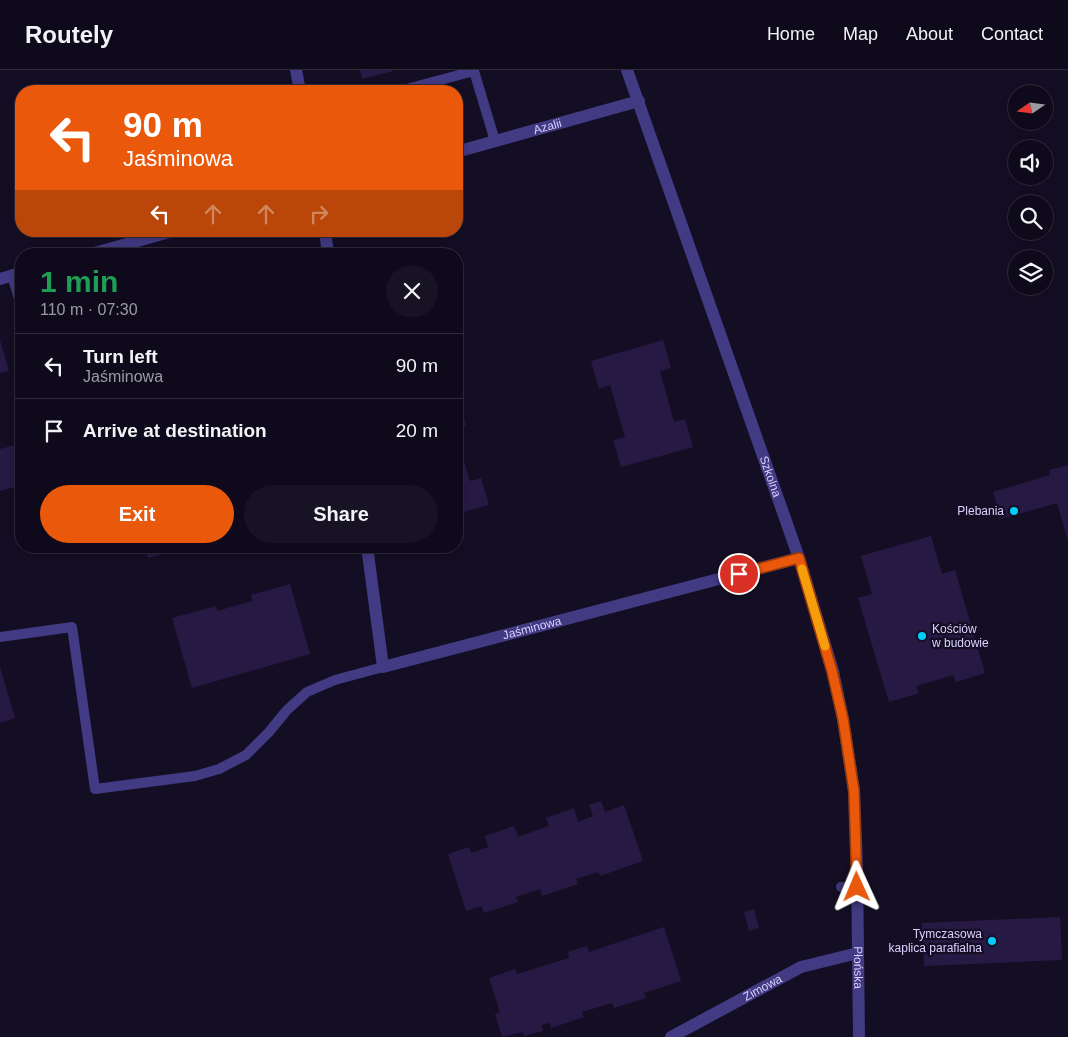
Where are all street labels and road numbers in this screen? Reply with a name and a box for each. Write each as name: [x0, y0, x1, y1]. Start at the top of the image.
street label: Azalii: [532, 116, 563, 137]
street label: Szkolna: [757, 454, 784, 499]
street label: Jaśminowa: [501, 614, 563, 642]
street label: Płońska: [851, 946, 865, 989]
street label: Zimowa: [741, 971, 785, 1004]

